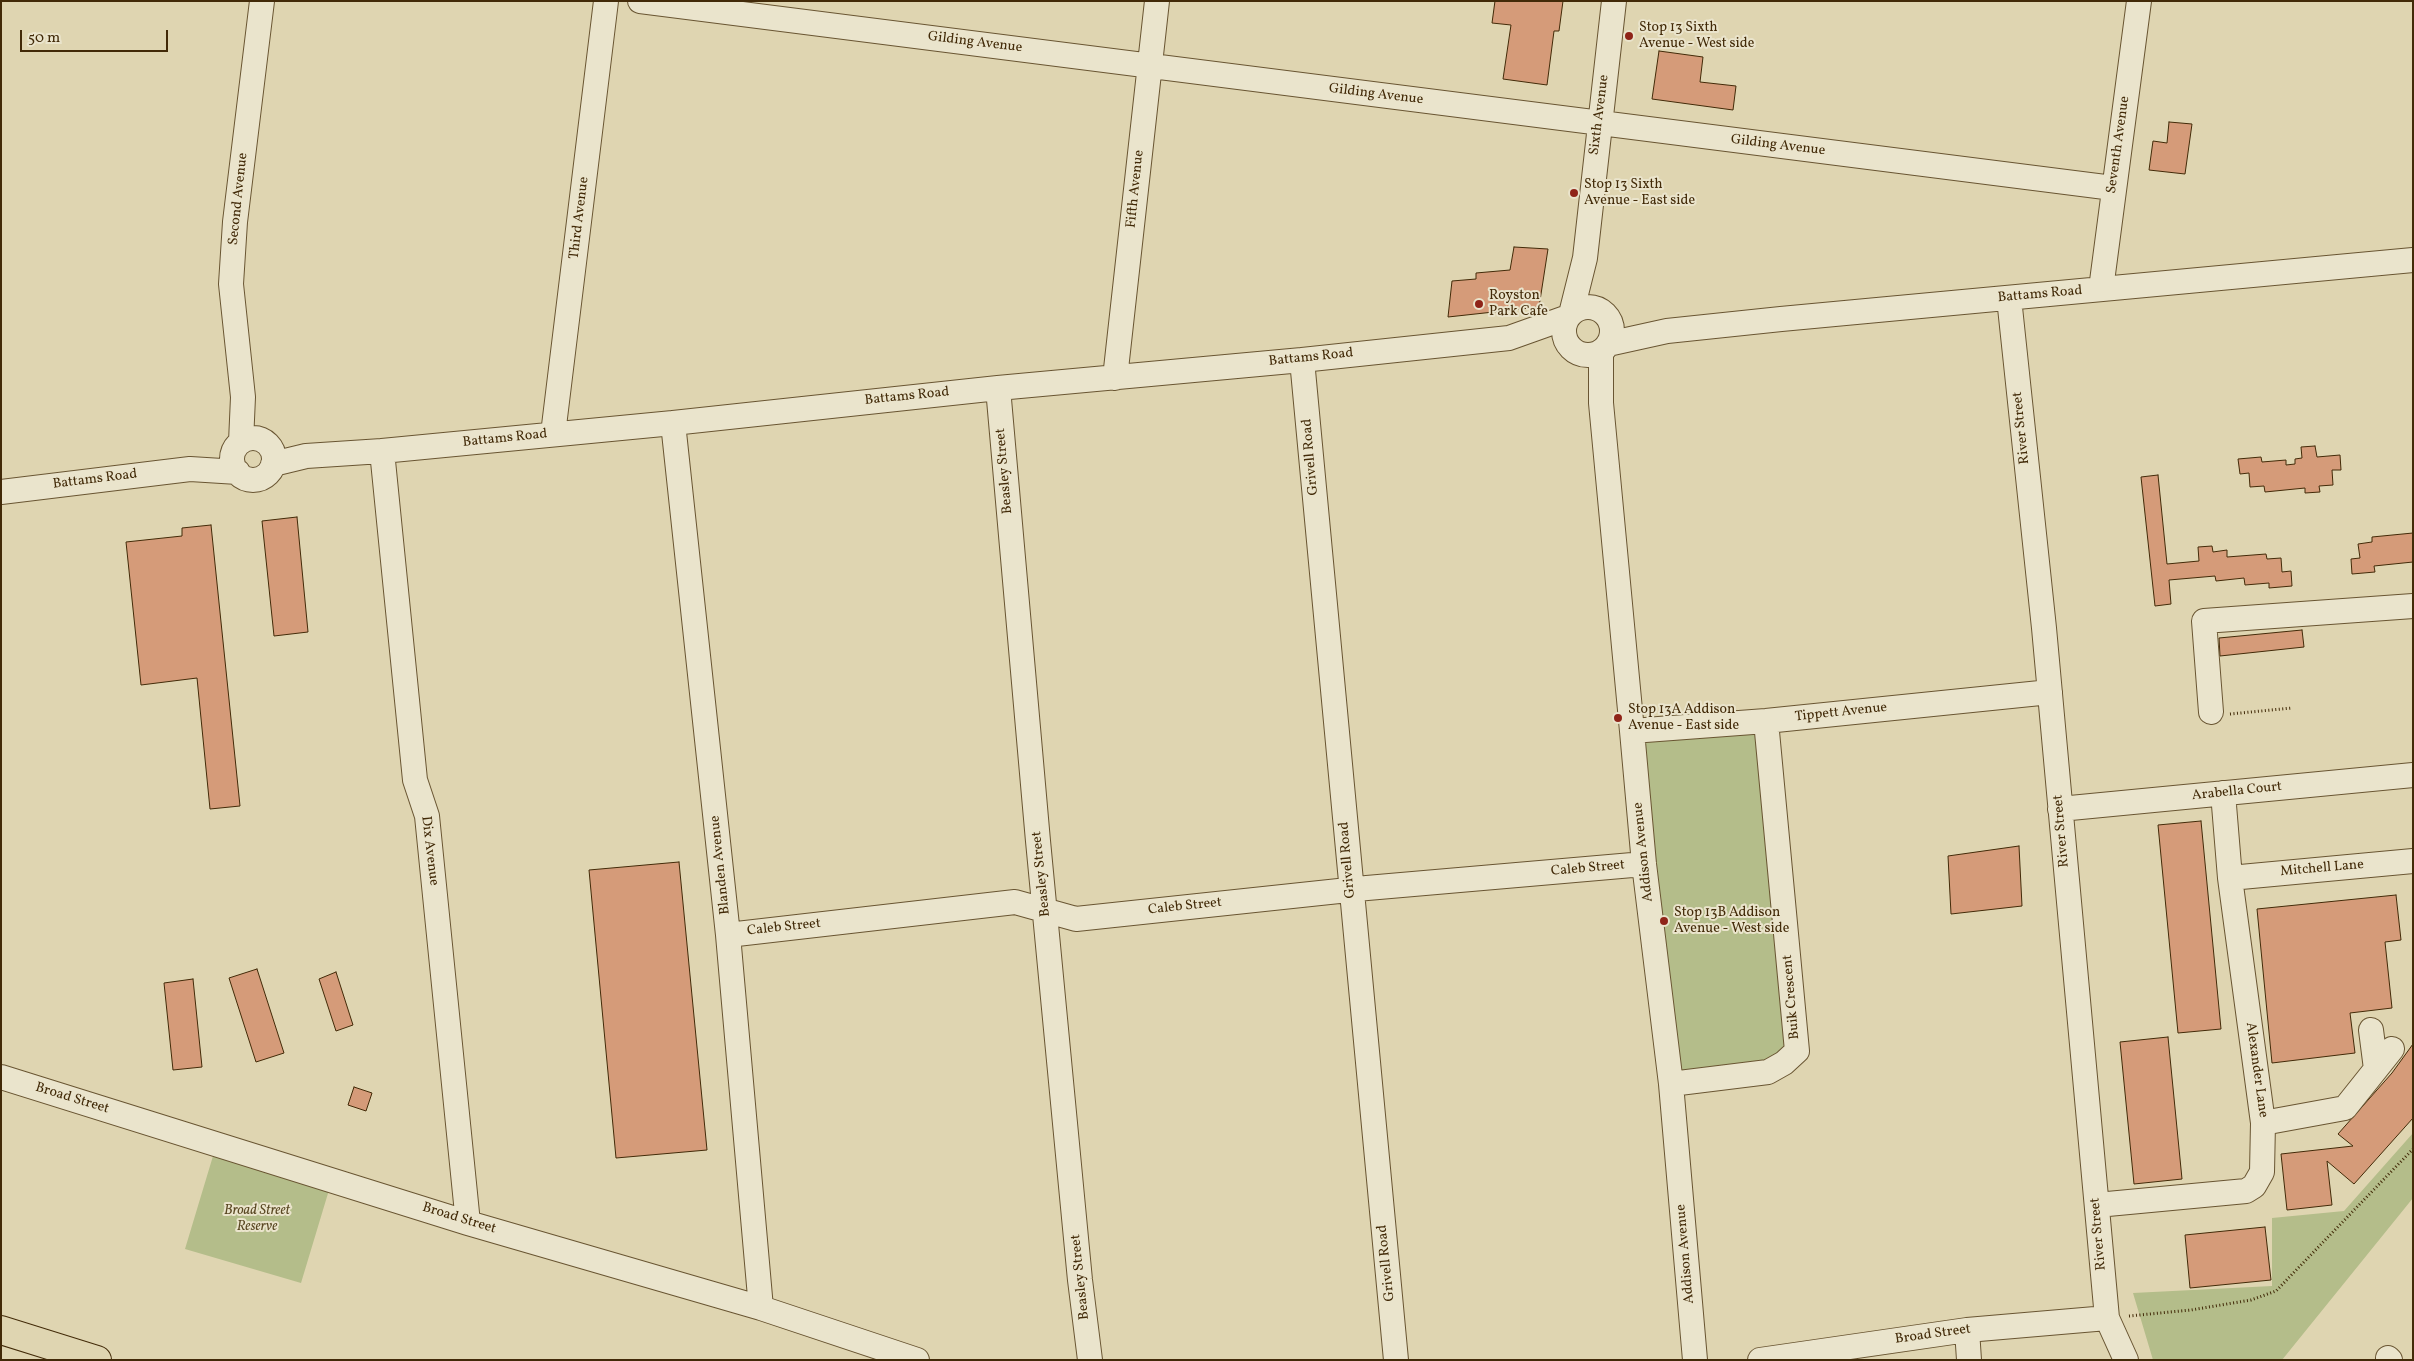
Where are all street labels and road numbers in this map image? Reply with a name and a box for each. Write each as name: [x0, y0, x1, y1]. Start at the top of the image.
street label: Gilding Avenue: [927, 29, 1023, 57]
street label: Sixth Avenue: [1587, 74, 1613, 156]
street label: Gilding Avenue: [1328, 81, 1424, 109]
street label: Seventh Avenue: [2104, 95, 2134, 195]
street label: Gilding Avenue: [1730, 132, 1826, 160]
street label: Fifth Avenue: [1124, 149, 1148, 229]
street label: Second Avenue: [226, 152, 252, 246]
street label: Third Avenue: [567, 176, 593, 260]
street label: Battams Road: [1997, 283, 2083, 307]
street label: Battams Road: [1268, 345, 1354, 371]
street label: Battams Road: [864, 384, 950, 410]
street label: River Street: [2010, 391, 2034, 465]
street label: Grivell Road: [1299, 418, 1323, 496]
street label: Battams Road: [462, 426, 548, 452]
street label: Beasley Street: [993, 427, 1017, 515]
street label: Battams Road: [52, 466, 138, 494]
street label: Tippett Avenue: [1794, 700, 1888, 726]
street label: Arabella Court: [2191, 779, 2283, 805]
street label: River Street: [2050, 794, 2074, 868]
street label: Addison Avenue: [1630, 801, 1658, 903]
street label: Dix Avenue: [416, 815, 442, 887]
street label: Blanden Avenue: [707, 815, 735, 915]
street label: Grivell Road: [1336, 821, 1360, 899]
street label: Beasley Street: [1029, 830, 1055, 918]
street label: Caleb Street: [1550, 857, 1626, 881]
street label: Mitchell Lane: [2279, 857, 2365, 881]
street label: Caleb Street: [1147, 895, 1223, 919]
street label: Caleb Street: [746, 916, 822, 940]
street label: Buik Crescent: [1780, 954, 1804, 1040]
street label: Alexander Lane: [2241, 1021, 2271, 1119]
street label: Broad Street: [33, 1080, 111, 1118]
street label: River Street: [2087, 1197, 2111, 1271]
street label: Broad Street: [420, 1200, 498, 1238]
street label: Addison Avenue: [1673, 1203, 1699, 1305]
street label: Grivell Road: [1375, 1224, 1399, 1302]
street label: Beasley Street: [1068, 1233, 1094, 1321]
street label: Broad Street: [1894, 1321, 1972, 1349]

